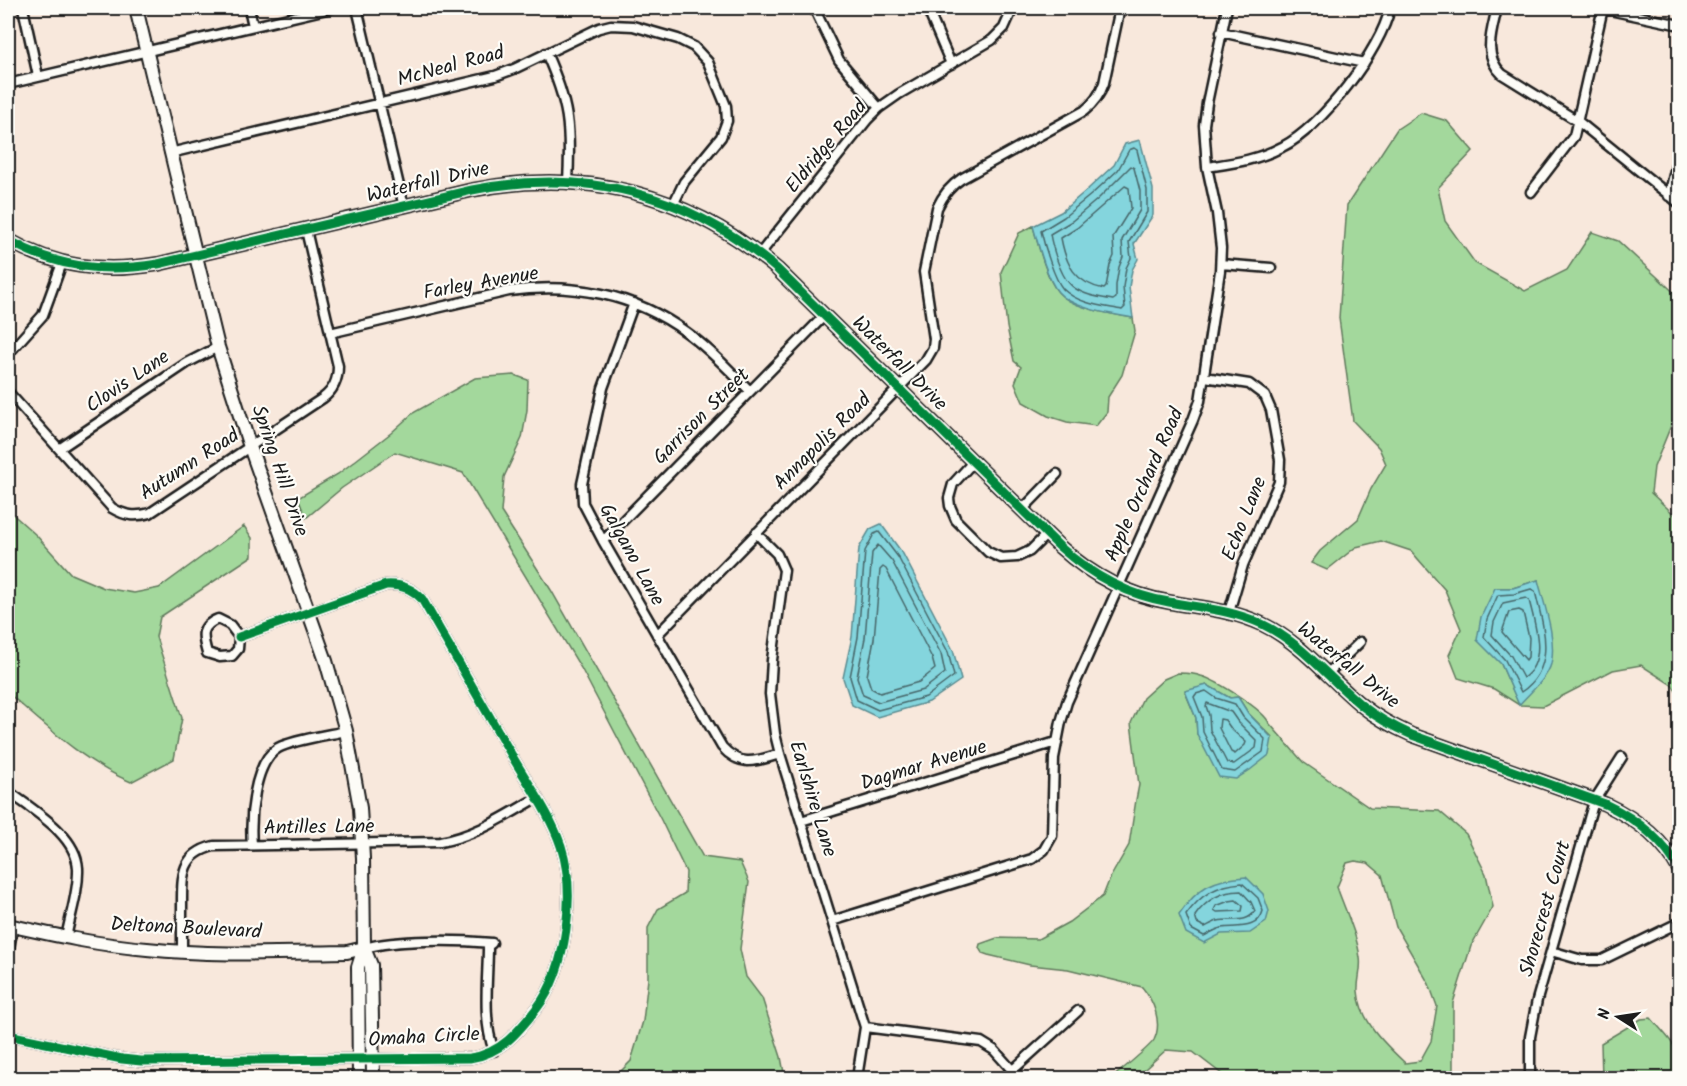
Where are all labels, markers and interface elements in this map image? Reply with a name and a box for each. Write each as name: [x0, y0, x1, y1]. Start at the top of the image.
street label: McNeal Road: [394, 37, 509, 97]
street label: Eldridge Road: [778, 92, 877, 201]
street label: Waterfall Drive: [364, 153, 492, 213]
street label: Farley Avenue: [421, 258, 541, 310]
street label: Waterfall Drive: [844, 309, 954, 419]
street label: Clovis Lane: [79, 342, 177, 422]
street label: Garrison Street: [646, 361, 758, 473]
street label: Annapolis Road: [767, 385, 880, 498]
street label: Spring Hill Drive: [241, 401, 317, 541]
street label: Apple Orchard Road: [1097, 402, 1194, 567]
street label: Autumn Road: [134, 420, 247, 509]
street label: Echo Lane: [1214, 472, 1276, 566]
street label: Galgano Lane: [590, 498, 672, 612]
street label: Waterfall Drive: [1289, 614, 1407, 718]
street label: Dagmar Avenue: [857, 732, 991, 800]
street label: Earlshire Lane: [779, 737, 845, 861]
street label: Antilles Lane: [263, 811, 375, 845]
street label: Shorecrest Court: [1511, 837, 1581, 981]
street label: Deltona Boulevard: [110, 909, 263, 949]
north arrow: [1588, 987, 1648, 1047]
text: N: [1592, 1007, 1618, 1022]
street label: Omaha Circle: [367, 1019, 481, 1057]

